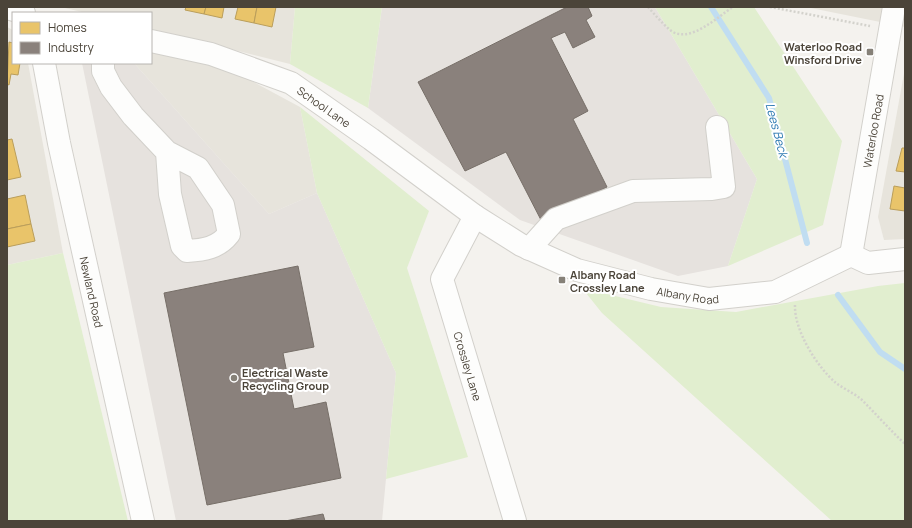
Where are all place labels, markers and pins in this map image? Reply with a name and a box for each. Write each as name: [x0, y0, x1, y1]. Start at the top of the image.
place label: Waterloo Road Winsford Drive: [784, 39, 862, 67]
marker: Waterloo Road Winsford Drive: [865, 47, 875, 57]
place label: Albany Road Crossley Lane: [570, 267, 645, 295]
marker: Albany Road Crossley Lane: [557, 275, 567, 285]
place label: Electrical Waste Recycling Group: [242, 365, 329, 393]
marker: Electrical Waste Recycling Group: [229, 373, 239, 383]

